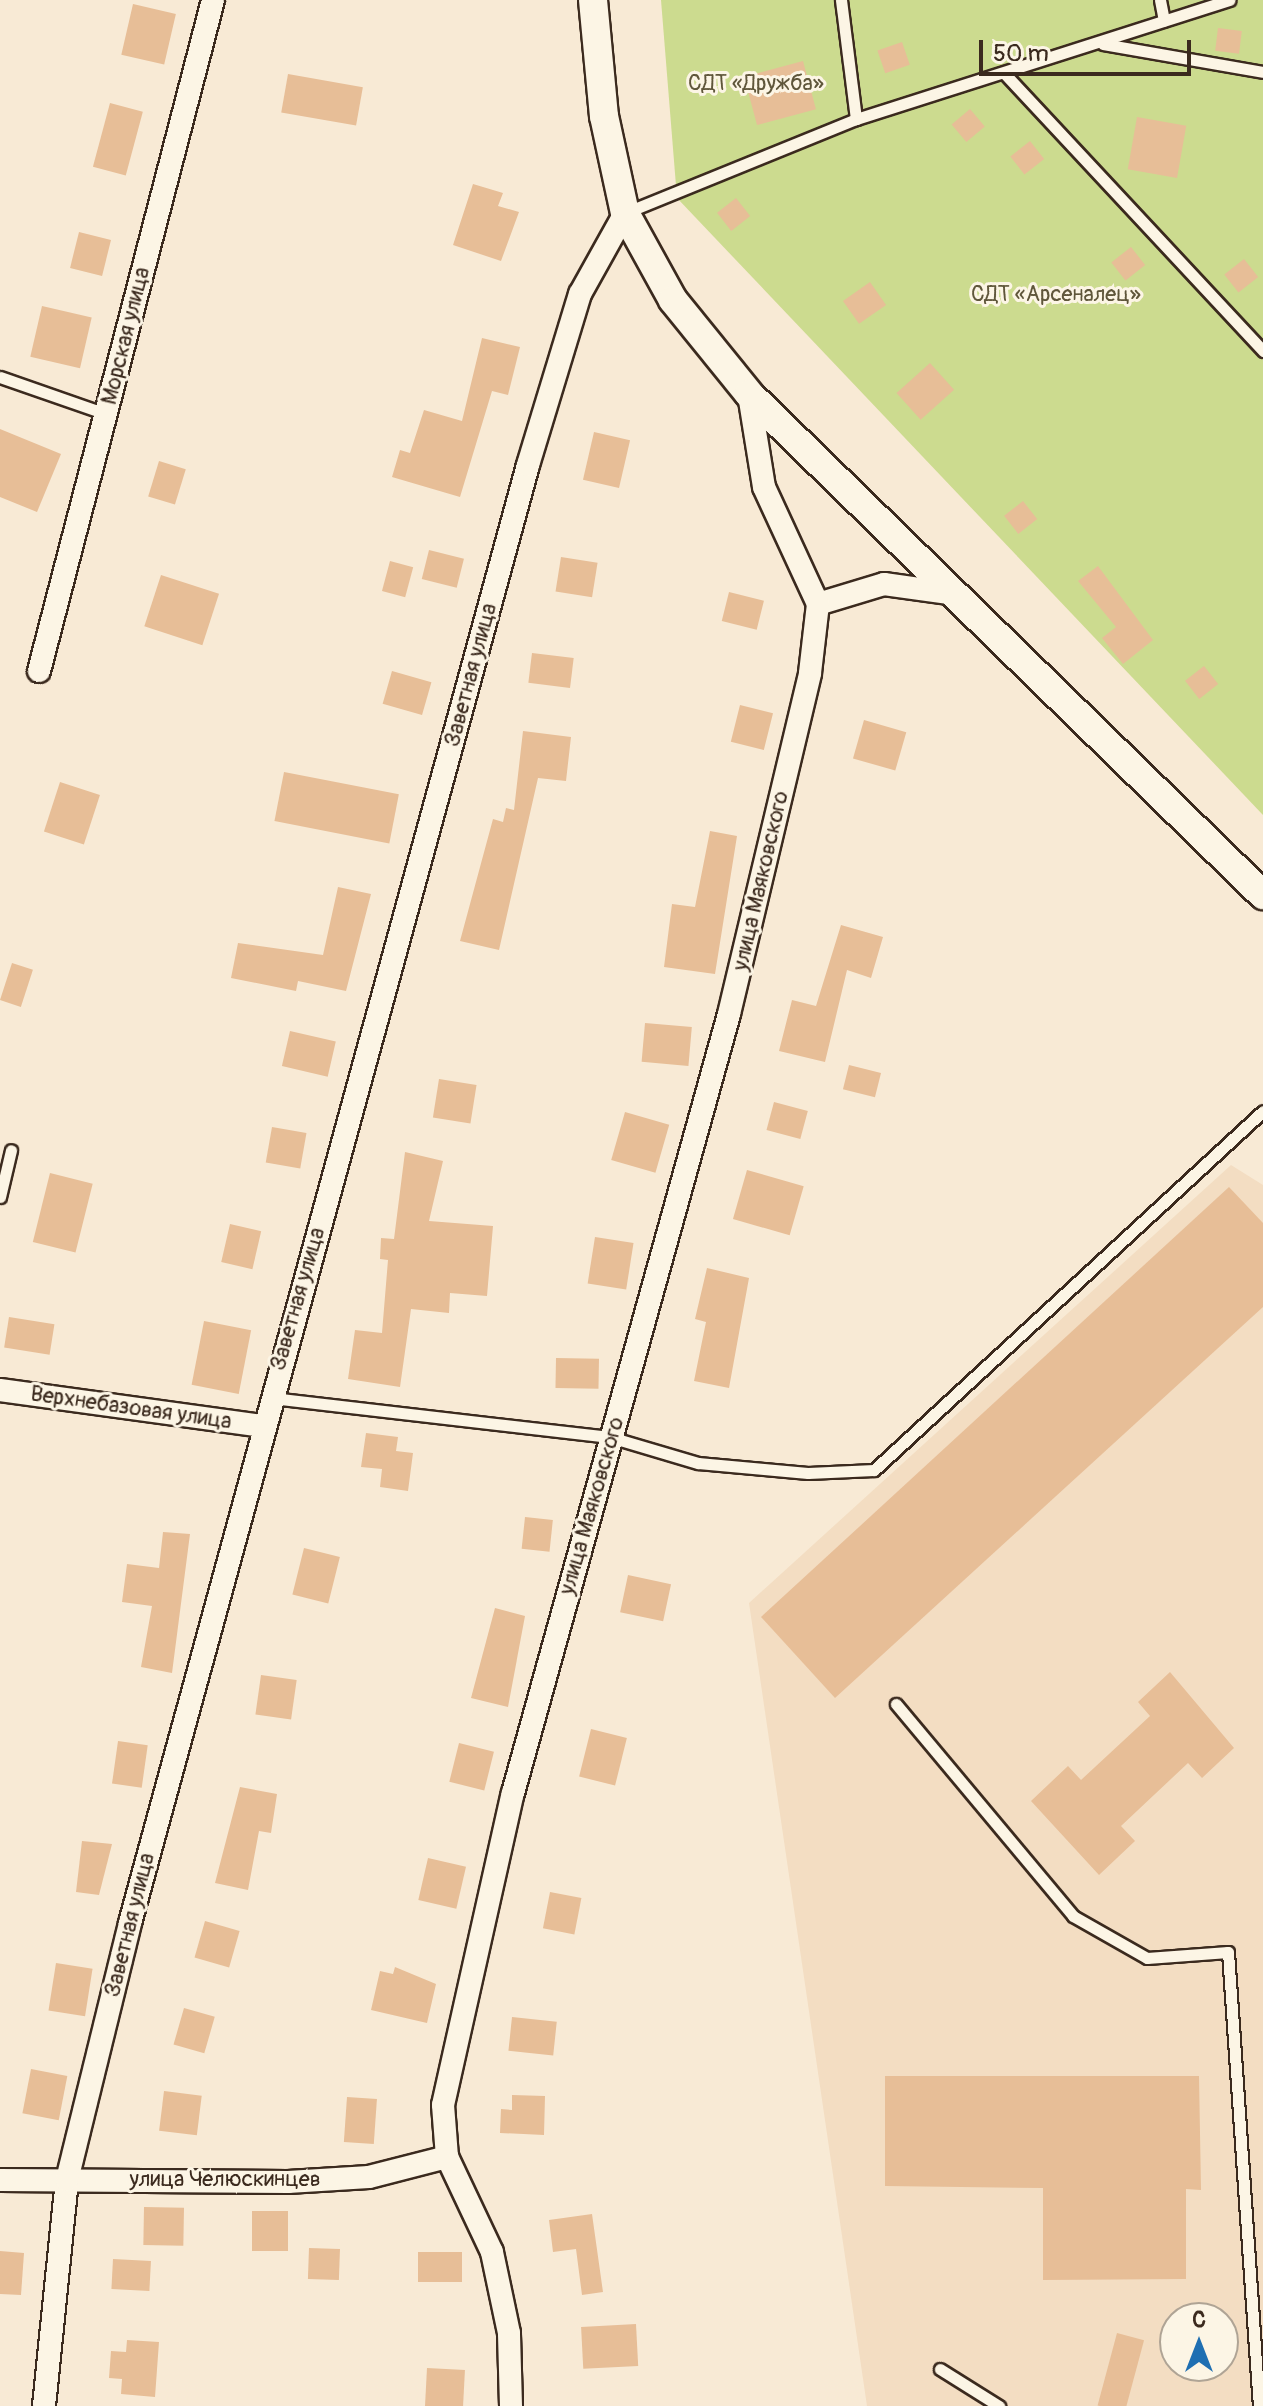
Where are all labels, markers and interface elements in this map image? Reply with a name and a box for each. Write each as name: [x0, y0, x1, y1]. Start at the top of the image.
scale bar: [983, 24, 1195, 74]
text: 50 m: [993, 39, 1049, 68]
park label: СДТ «Дружба»: [688, 71, 824, 97]
street label: Морская улица: [96, 265, 156, 407]
park label: СДТ «Арсеналец»: [971, 282, 1141, 308]
street label: Заветная улица: [439, 600, 503, 750]
street label: улица Маяковского: [727, 789, 795, 973]
street label: Заветная улица: [265, 1225, 331, 1373]
street label: Верхнебазовая улица: [29, 1381, 233, 1435]
street label: улица Маяковского: [554, 1414, 630, 1598]
street label: Заветная улица: [99, 1850, 161, 2000]
street label: улица Челюскинцев: [129, 2167, 321, 2193]
north arrow: [1159, 2302, 1239, 2382]
text: С: [1192, 2306, 1206, 2334]

